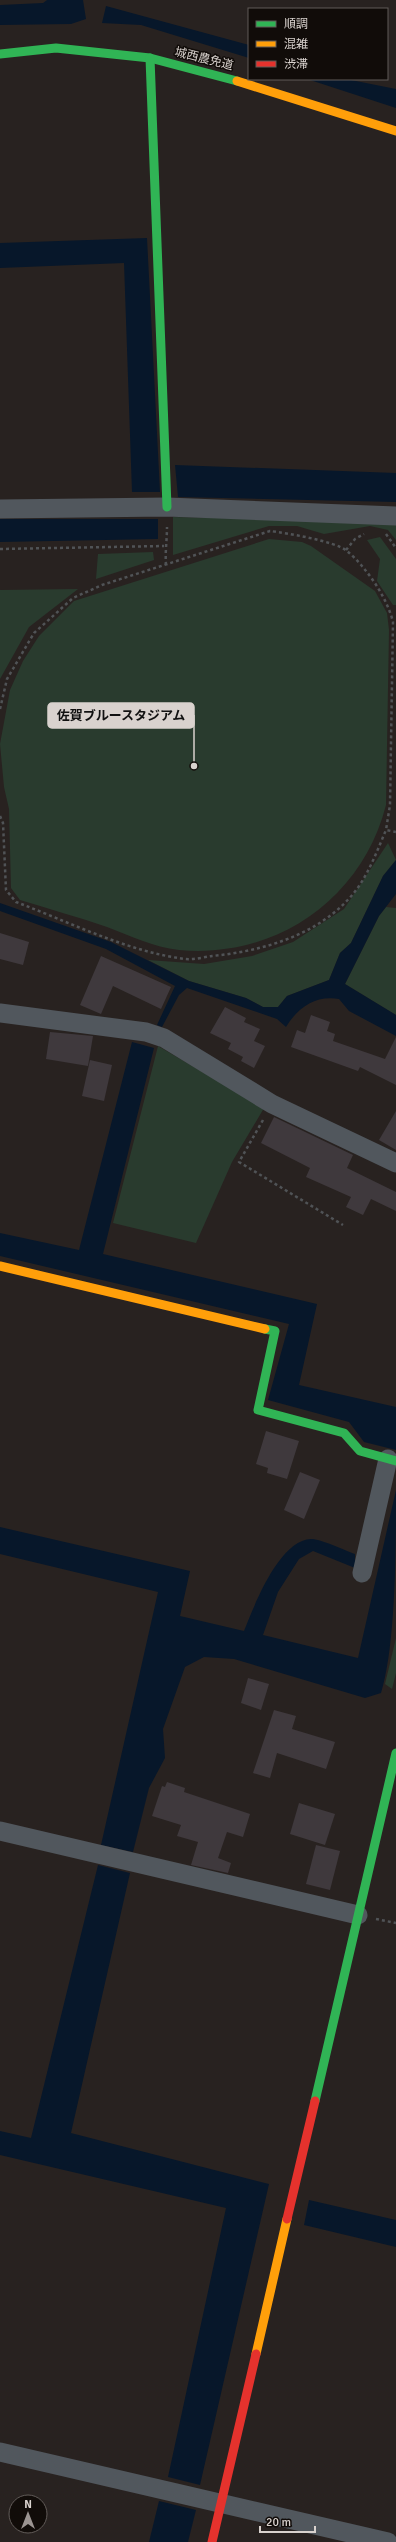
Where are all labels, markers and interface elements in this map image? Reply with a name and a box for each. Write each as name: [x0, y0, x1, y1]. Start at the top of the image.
legend: [248, 8, 388, 80]
text: 順調: [284, 17, 308, 32]
text: 混雑: [284, 37, 308, 52]
street label: 城西農免道: [173, 44, 235, 74]
text: 渋滞: [284, 57, 308, 72]
callout: 佐賀ブルースタジアム: [48, 703, 194, 728]
text: 佐賀ブルースタジアム: [57, 708, 185, 724]
north arrow: [8, 2494, 48, 2534]
text: N: [24, 2498, 32, 2511]
scale bar: [260, 2508, 315, 2534]
text: 20 m: [266, 2515, 291, 2530]

